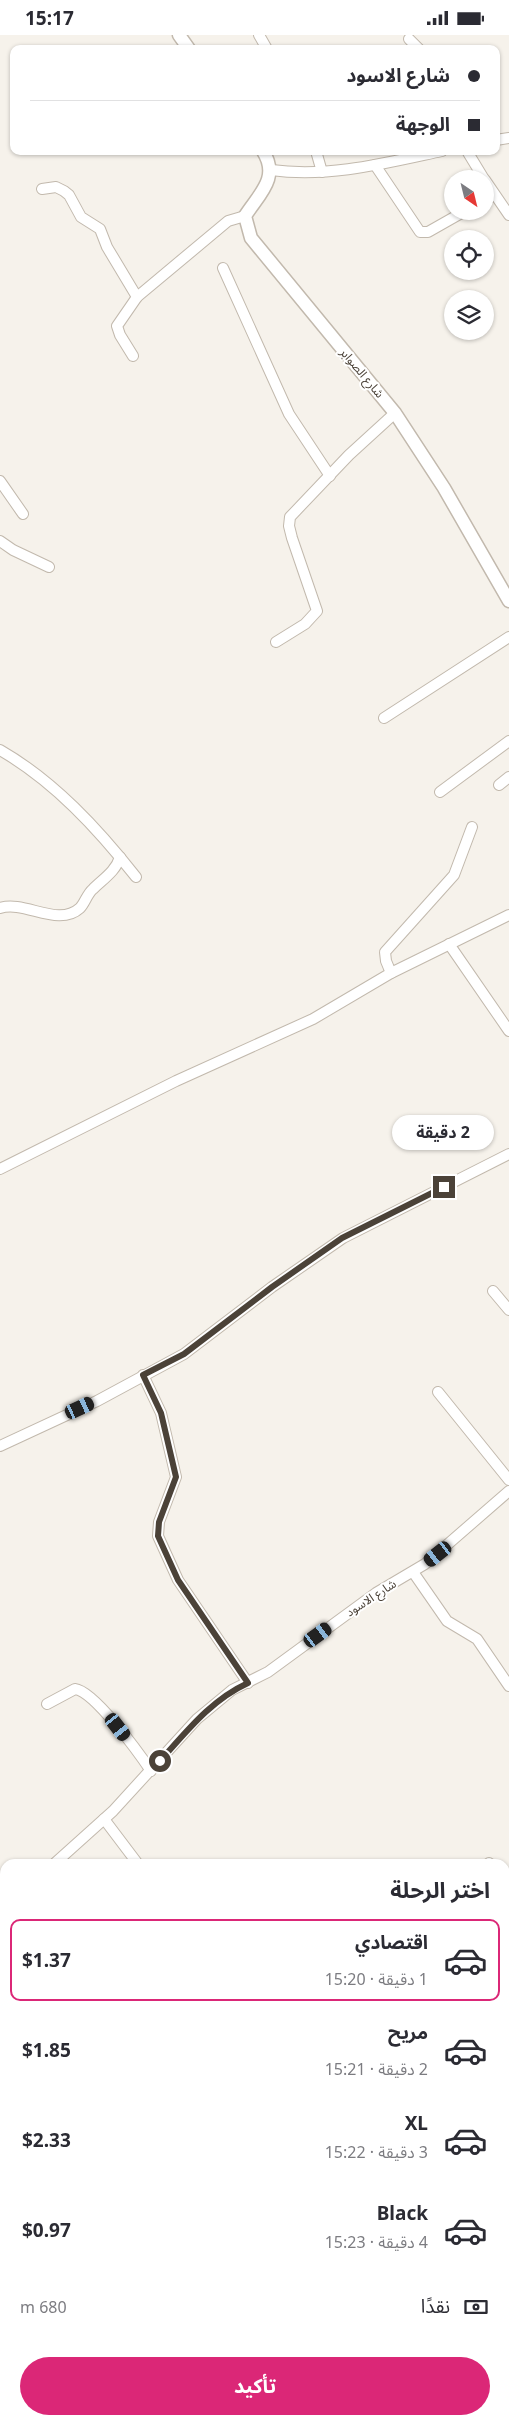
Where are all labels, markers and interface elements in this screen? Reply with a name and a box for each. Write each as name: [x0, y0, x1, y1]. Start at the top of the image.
text: 15:17: [25, 5, 74, 31]
text: شارع الاسود: [346, 62, 450, 88]
text: الوجهة: [396, 111, 450, 137]
north arrow: [444, 170, 494, 220]
map controls: [444, 170, 494, 340]
button: locate: [444, 230, 494, 280]
button: layers: [444, 290, 494, 340]
street label: شارع الصوابر: [335, 343, 388, 402]
callout: 2 دقيقة: [393, 1115, 495, 1149]
text: 2 دقيقة: [416, 1121, 470, 1143]
route end: [433, 1176, 455, 1198]
car: [63, 1395, 96, 1421]
car: [421, 1539, 454, 1569]
street label: شارع الاسود: [342, 1575, 400, 1621]
car: [301, 1620, 334, 1650]
car: [102, 1711, 133, 1743]
route start: [149, 1750, 171, 1772]
text: اختر الرحلة: [390, 1874, 490, 1904]
text: اقتصادي: [355, 1929, 428, 1955]
icon: car: [443, 1938, 488, 1983]
text: $1.37: [22, 1947, 71, 1973]
text: 1 دقيقة · 15:20: [325, 1968, 428, 1990]
text: مريح: [388, 2019, 428, 2045]
icon: car: [443, 2028, 488, 2073]
text: $1.85: [22, 2037, 71, 2063]
text: 2 دقيقة · 15:21: [325, 2058, 428, 2080]
text: XL: [405, 2110, 428, 2136]
icon: car: [443, 2118, 488, 2163]
text: $2.33: [22, 2127, 71, 2153]
text: 3 دقيقة · 15:22: [325, 2141, 428, 2163]
text: Black: [377, 2200, 428, 2226]
icon: car: [443, 2208, 488, 2253]
text: $0.97: [22, 2217, 71, 2243]
text: 4 دقيقة · 15:23: [325, 2231, 428, 2253]
text: نقدًا: [421, 2293, 450, 2319]
icon: cash: [462, 2293, 490, 2321]
text: 680 m: [20, 2296, 67, 2318]
button: تأكيد: [20, 2357, 490, 2415]

